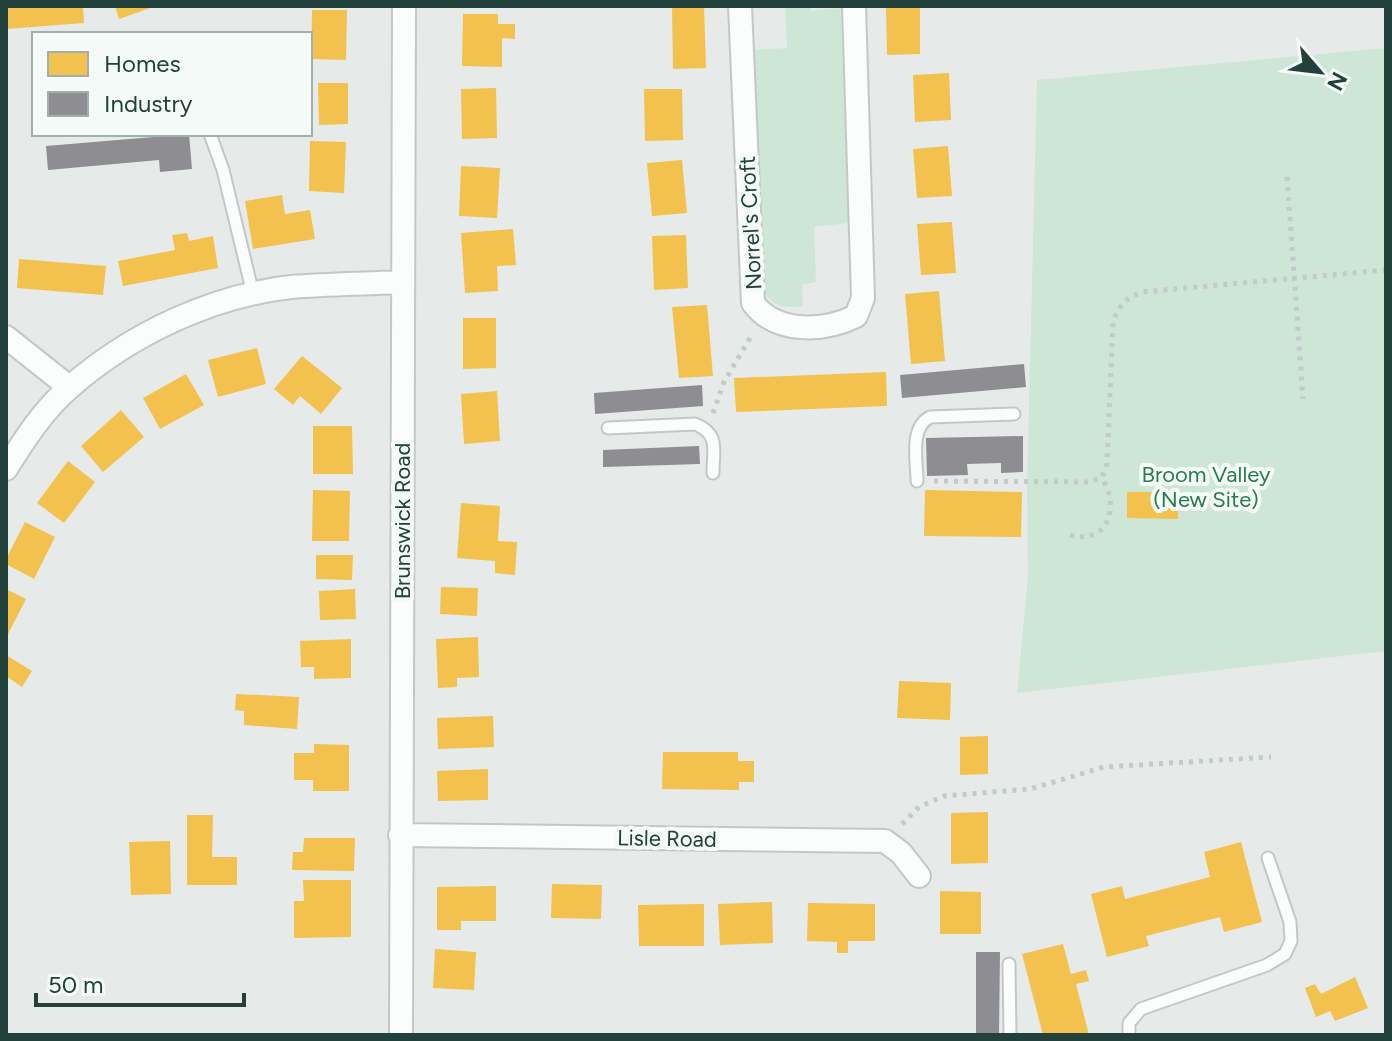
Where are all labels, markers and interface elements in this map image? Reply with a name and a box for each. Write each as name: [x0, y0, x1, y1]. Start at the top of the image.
legend: [32, 32, 312, 136]
north arrow: [1280, 32, 1360, 112]
text: Homes: [104, 49, 181, 78]
text: N: [1321, 67, 1353, 95]
text: Industry: [104, 89, 193, 118]
street label: Norrel's Croft: [734, 155, 767, 291]
street label: Brunswick Road: [389, 443, 416, 599]
park label: Broom Valley (New Site): [1141, 461, 1271, 513]
street label: Lisle Road: [617, 824, 717, 853]
scale bar: [36, 957, 244, 1007]
text: 50 m: [48, 970, 104, 999]

